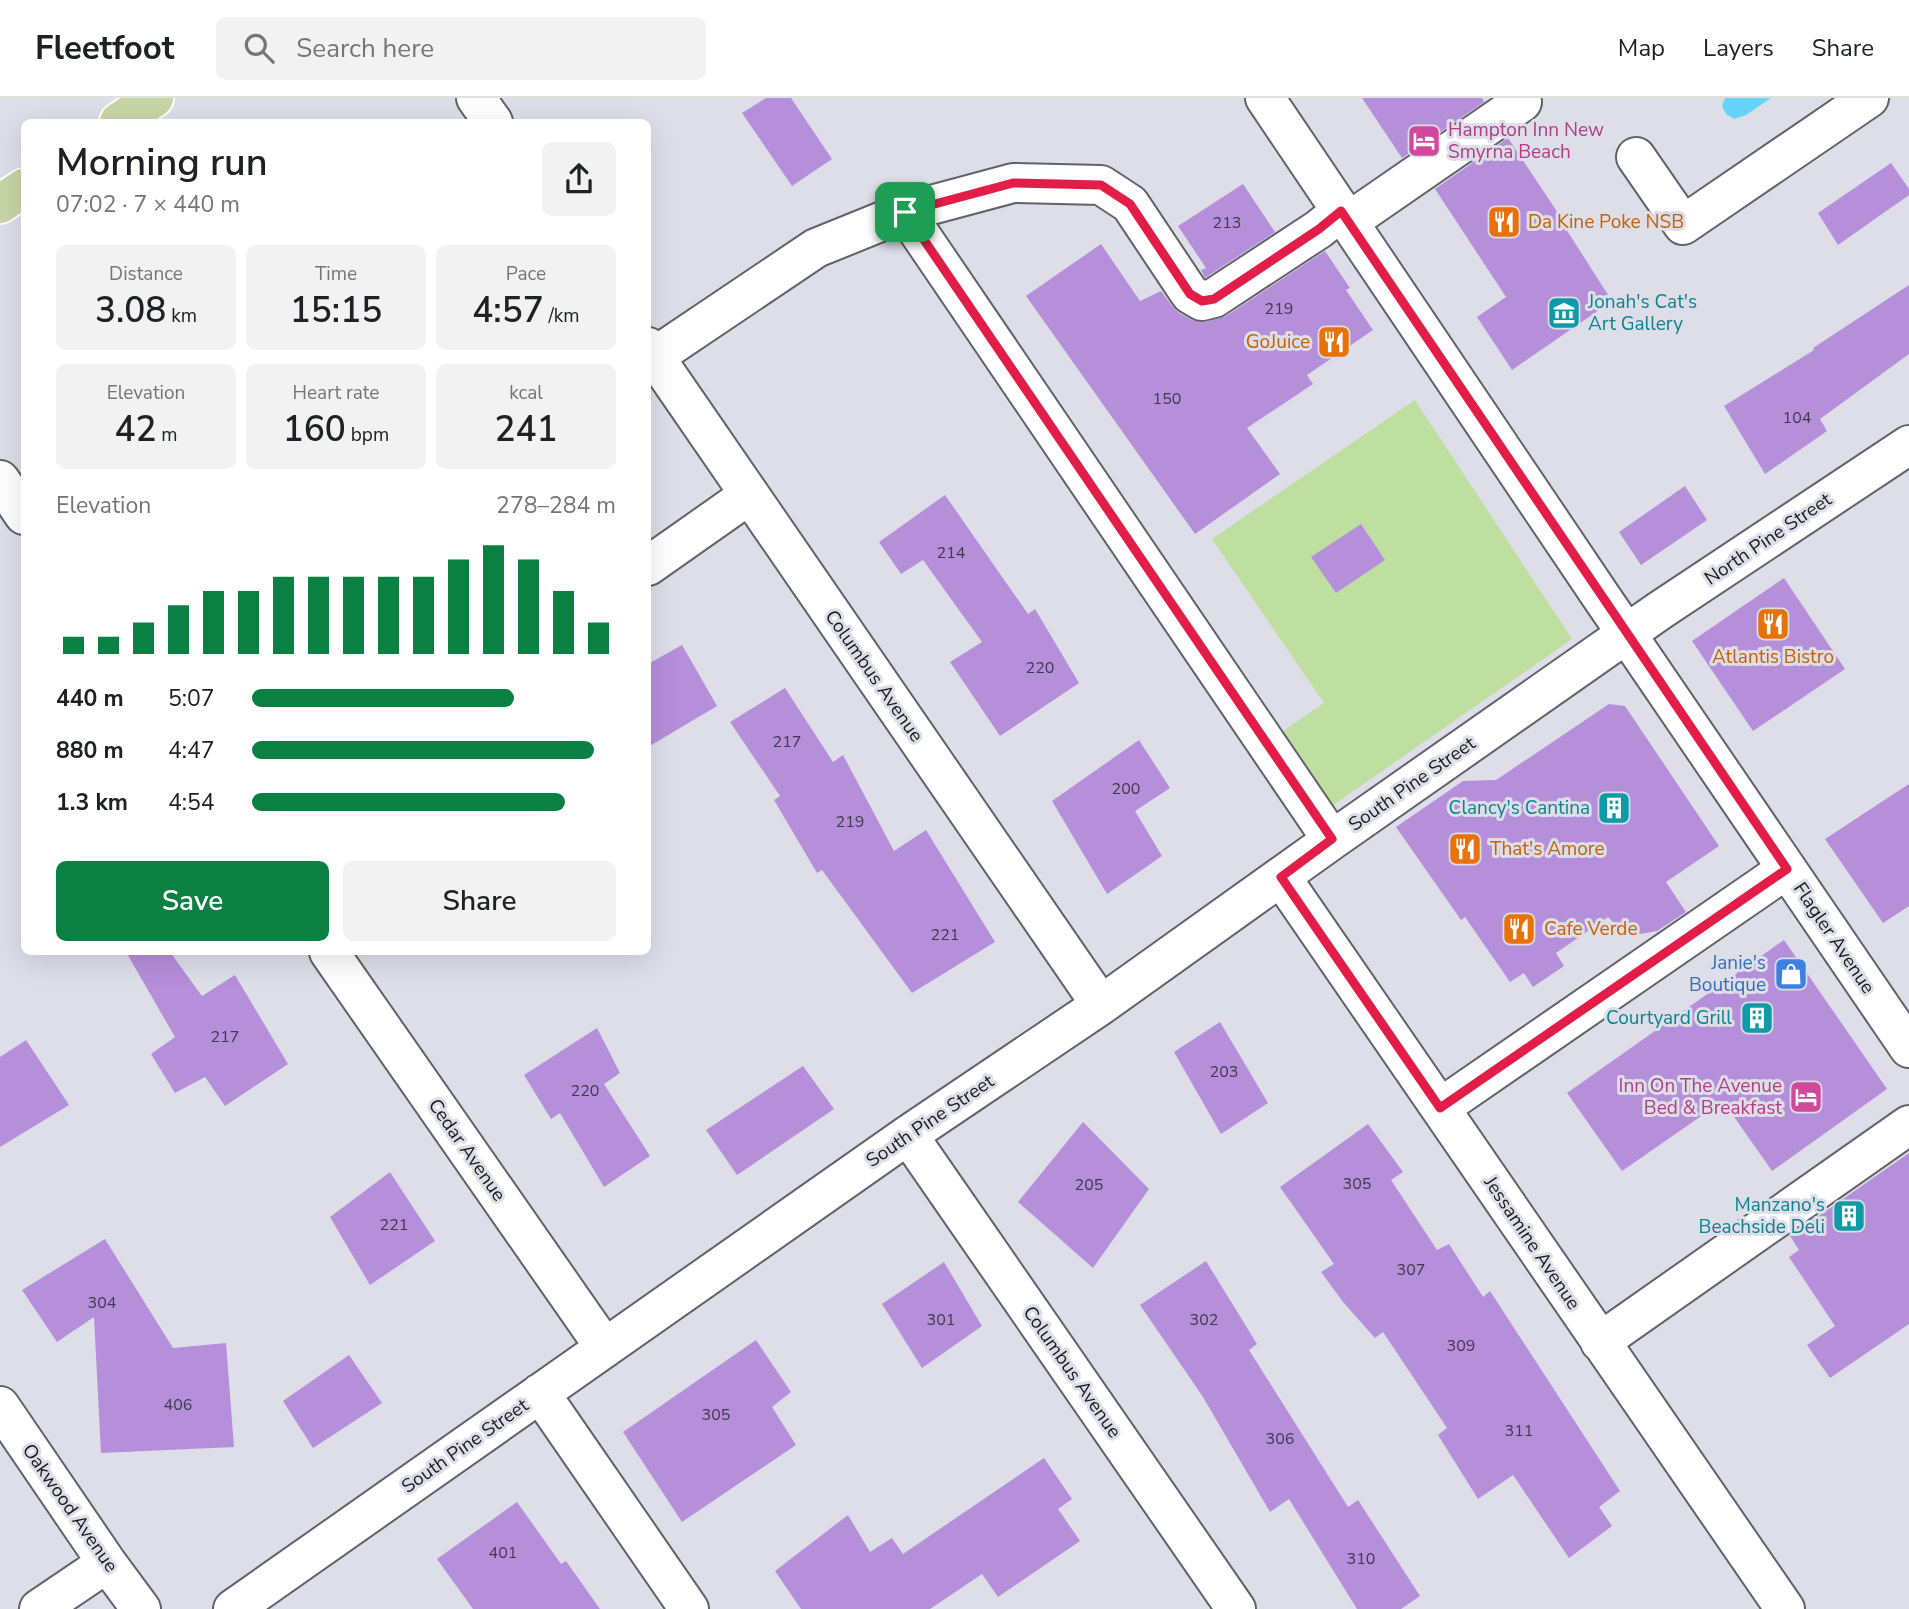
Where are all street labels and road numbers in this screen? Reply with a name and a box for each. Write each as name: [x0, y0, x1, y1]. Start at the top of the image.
street label: North Pine Street: [1699, 487, 1837, 591]
street label: Columbus Avenue: [819, 605, 929, 747]
street label: South Pine Street: [1343, 730, 1481, 837]
street label: Flagler Avenue: [1787, 877, 1881, 999]
street label: South Pine Street: [861, 1068, 999, 1174]
street label: Cedar Avenue: [422, 1094, 512, 1206]
street label: Jessamine Avenue: [1477, 1170, 1586, 1315]
street label: Columbus Avenue: [1017, 1301, 1127, 1443]
street label: South Pine Street: [396, 1392, 534, 1499]
street label: Oakwood Avenue: [16, 1439, 124, 1577]

